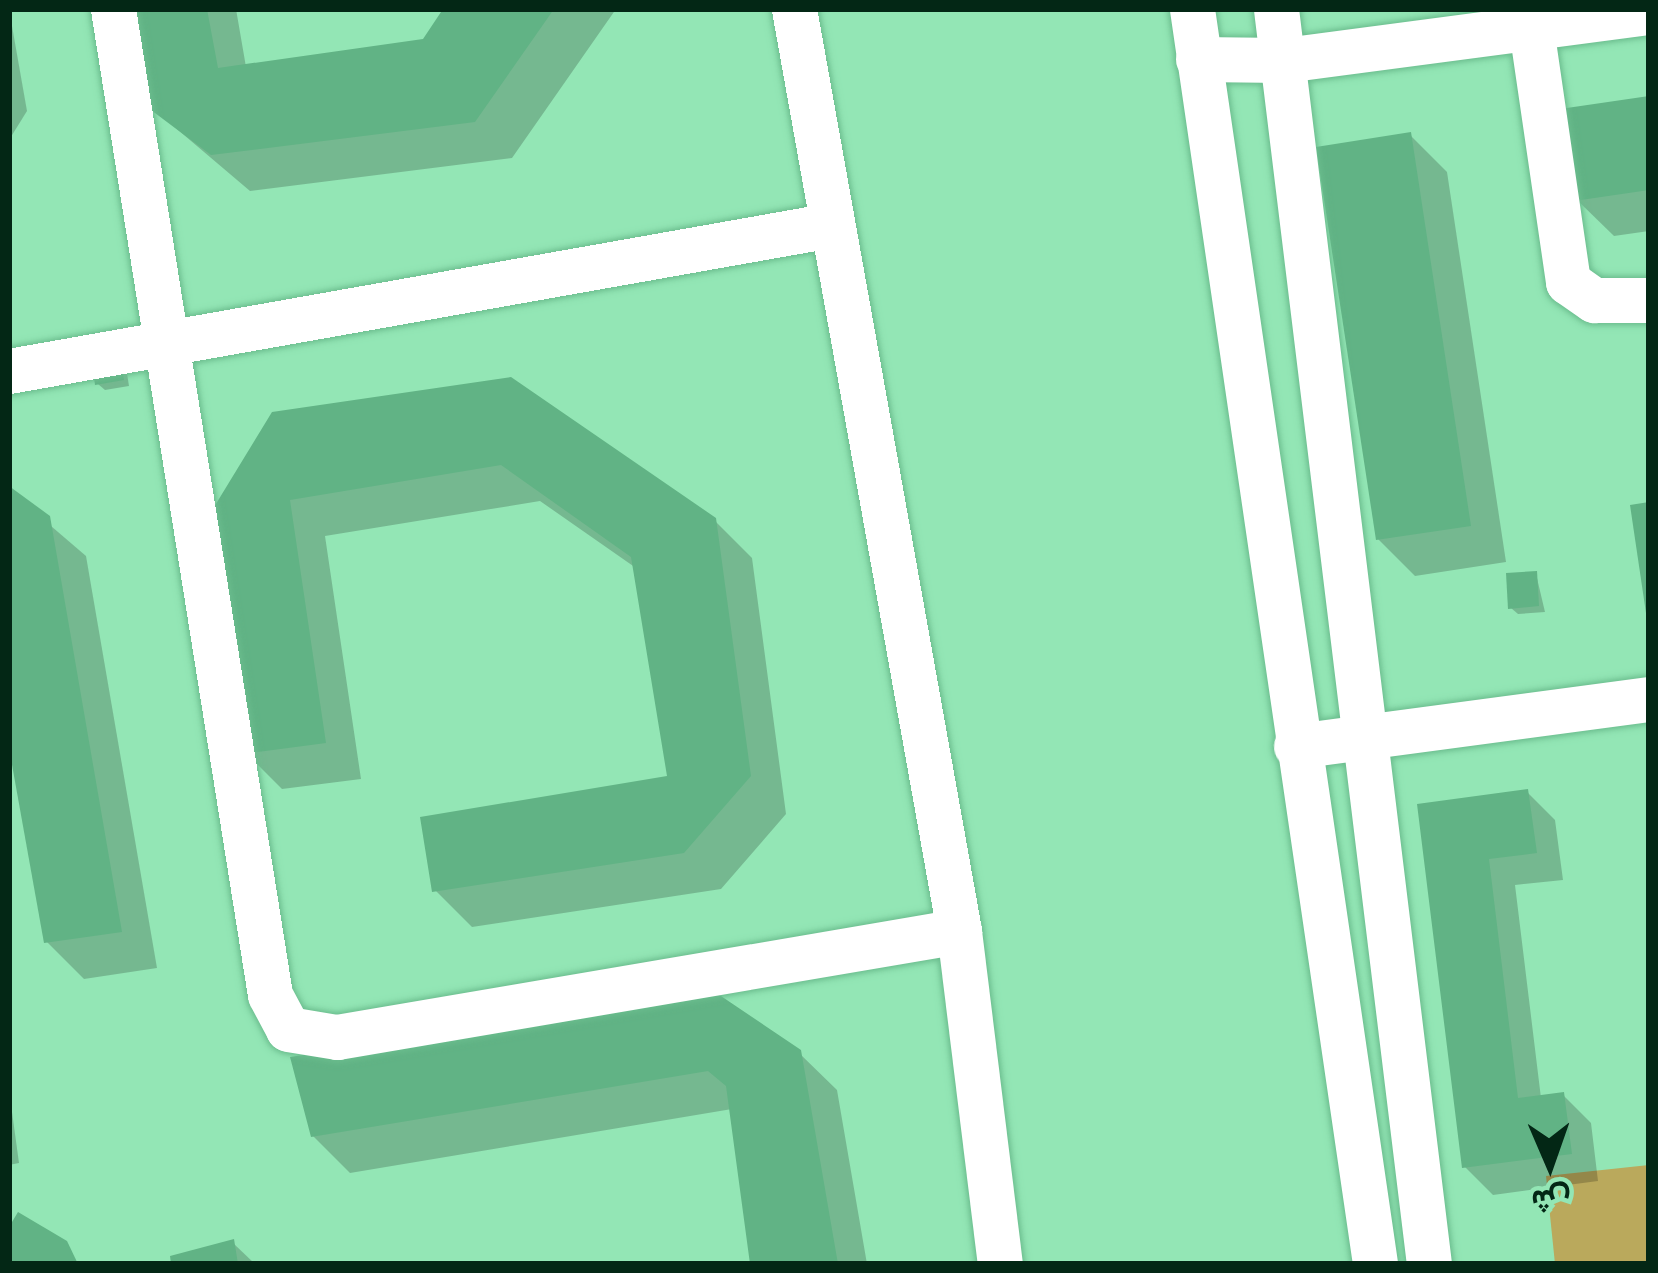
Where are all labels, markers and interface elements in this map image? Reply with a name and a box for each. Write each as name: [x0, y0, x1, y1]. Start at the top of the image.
north arrow: [1490, 1105, 1610, 1225]
text: ش: [1531, 1180, 1572, 1223]

